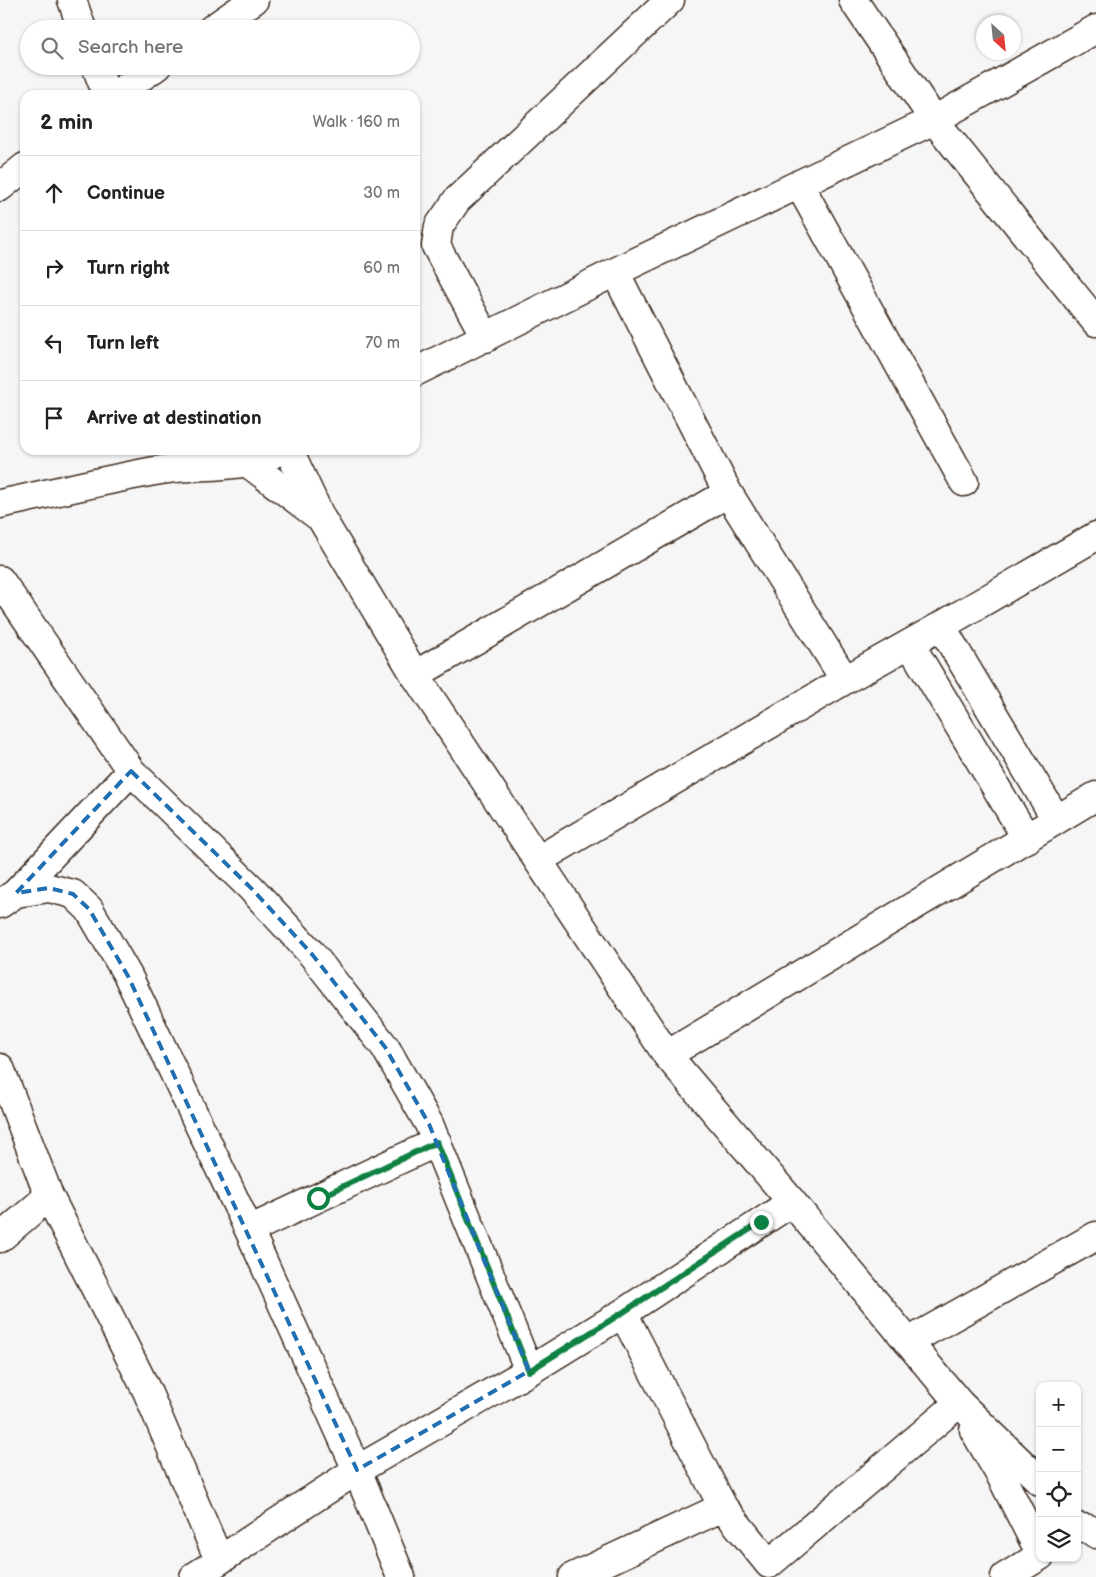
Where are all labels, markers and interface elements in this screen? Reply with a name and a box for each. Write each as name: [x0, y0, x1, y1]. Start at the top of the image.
north arrow: [976, 15, 1021, 60]
search box: [20, 20, 420, 75]
icon: search: [38, 34, 66, 62]
text: Search here: [78, 36, 183, 59]
text: 2 min: [40, 110, 93, 135]
text: Walk · 160 m: [312, 113, 400, 132]
icon: ahead: [40, 179, 68, 207]
text: Continue: [87, 182, 165, 205]
text: 30 m: [363, 184, 400, 203]
icon: right: [40, 254, 68, 282]
text: Turn right: [87, 257, 170, 280]
text: 60 m: [363, 259, 400, 278]
icon: left: [40, 329, 68, 357]
text: Turn left: [87, 332, 159, 355]
text: 70 m: [365, 334, 400, 353]
icon: arrive: [40, 404, 68, 432]
text: Arrive at destination: [87, 407, 262, 430]
route start: [307, 1187, 330, 1210]
route end: [750, 1211, 773, 1234]
map controls: [1036, 1382, 1081, 1562]
button: +: [1036, 1382, 1081, 1427]
button: −: [1036, 1427, 1081, 1472]
button: locate: [1036, 1472, 1081, 1517]
button: layers: [1036, 1517, 1081, 1562]

